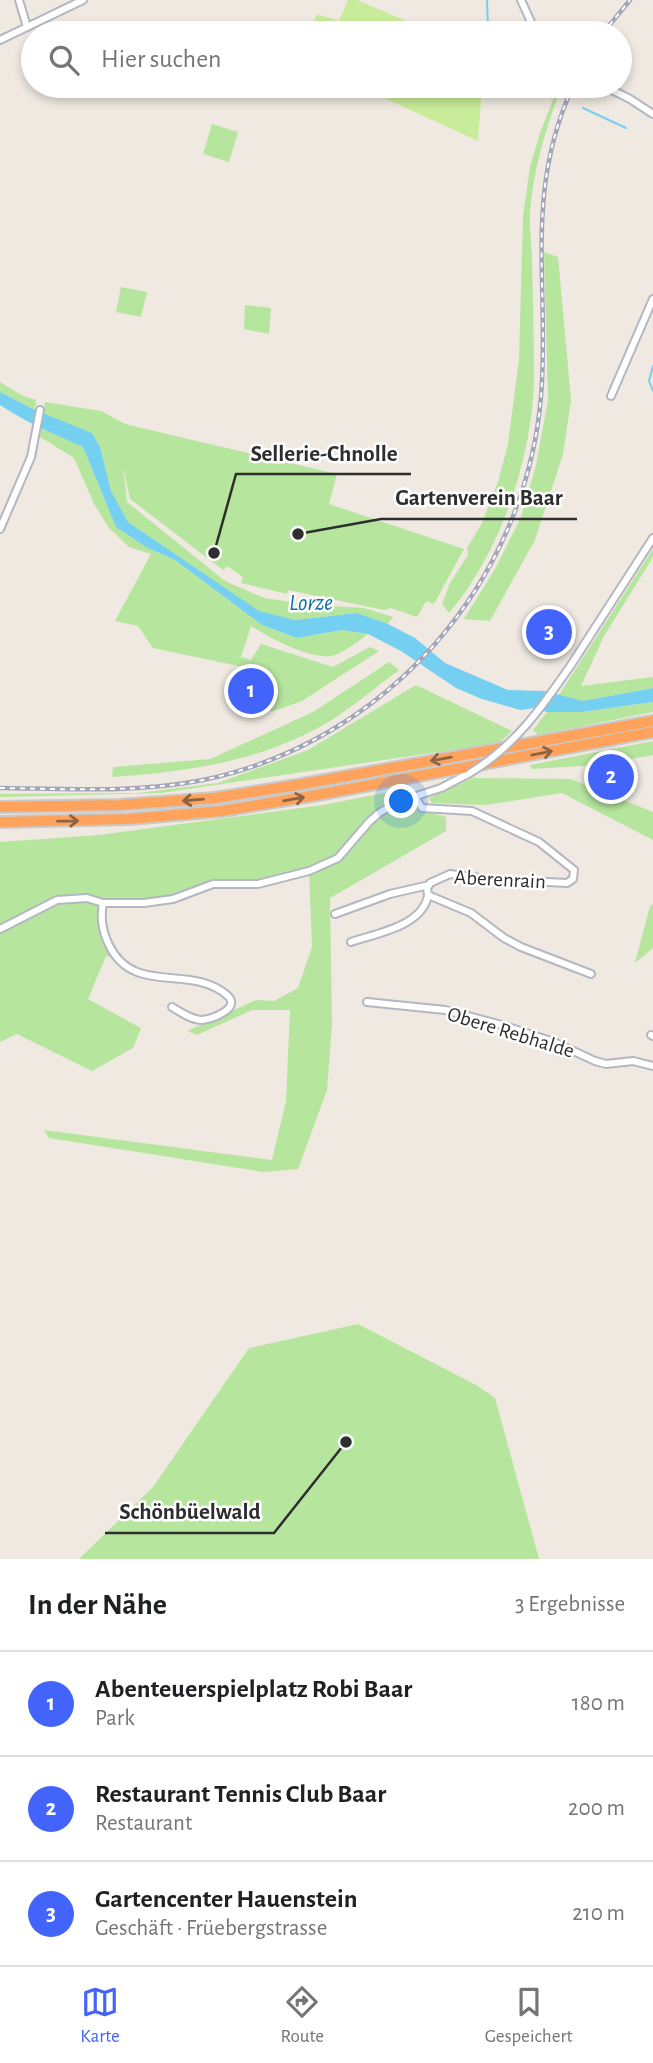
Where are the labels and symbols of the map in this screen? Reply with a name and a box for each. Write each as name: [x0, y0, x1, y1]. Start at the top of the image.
callout: Sellerie-Chnolle: [236, 430, 411, 474]
text: Sellerie-Chnolle: [250, 443, 398, 466]
callout: Gartenverein Baar: [381, 475, 577, 519]
text: Gartenverein Baar: [395, 487, 563, 510]
water label: Lorze: [289, 592, 333, 615]
pin: 3: [526, 606, 572, 658]
pin: 1: [228, 665, 274, 717]
one-way arrow: [530, 746, 553, 759]
pin: 2: [588, 751, 634, 803]
one-way arrow: [430, 753, 453, 767]
your location: [384, 784, 418, 818]
one-way arrow: [283, 792, 305, 805]
one-way arrow: [182, 794, 204, 807]
one-way arrow: [56, 814, 79, 828]
street label: Aberenrain: [454, 867, 546, 892]
street label: Obere Rebhalde: [445, 1003, 577, 1062]
callout: Schönbüelwald: [105, 1489, 274, 1533]
text: Schönbüelwald: [119, 1501, 261, 1524]

